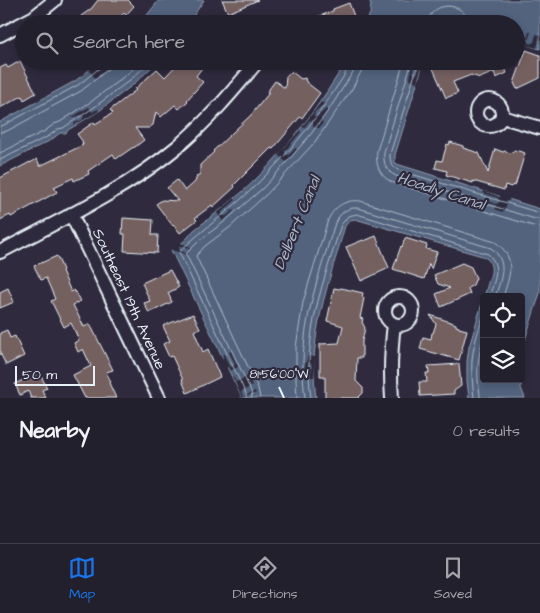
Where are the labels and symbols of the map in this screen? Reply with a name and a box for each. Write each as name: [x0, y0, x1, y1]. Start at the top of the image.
water label: Hoadly Canal: [394, 166, 490, 217]
water label: Delbert Canal: [268, 171, 327, 273]
street label: Southeast 19th Avenue: [87, 225, 171, 373]
scale bar: [15, 363, 95, 386]
text: 81°56'00"W: [249, 366, 309, 383]

